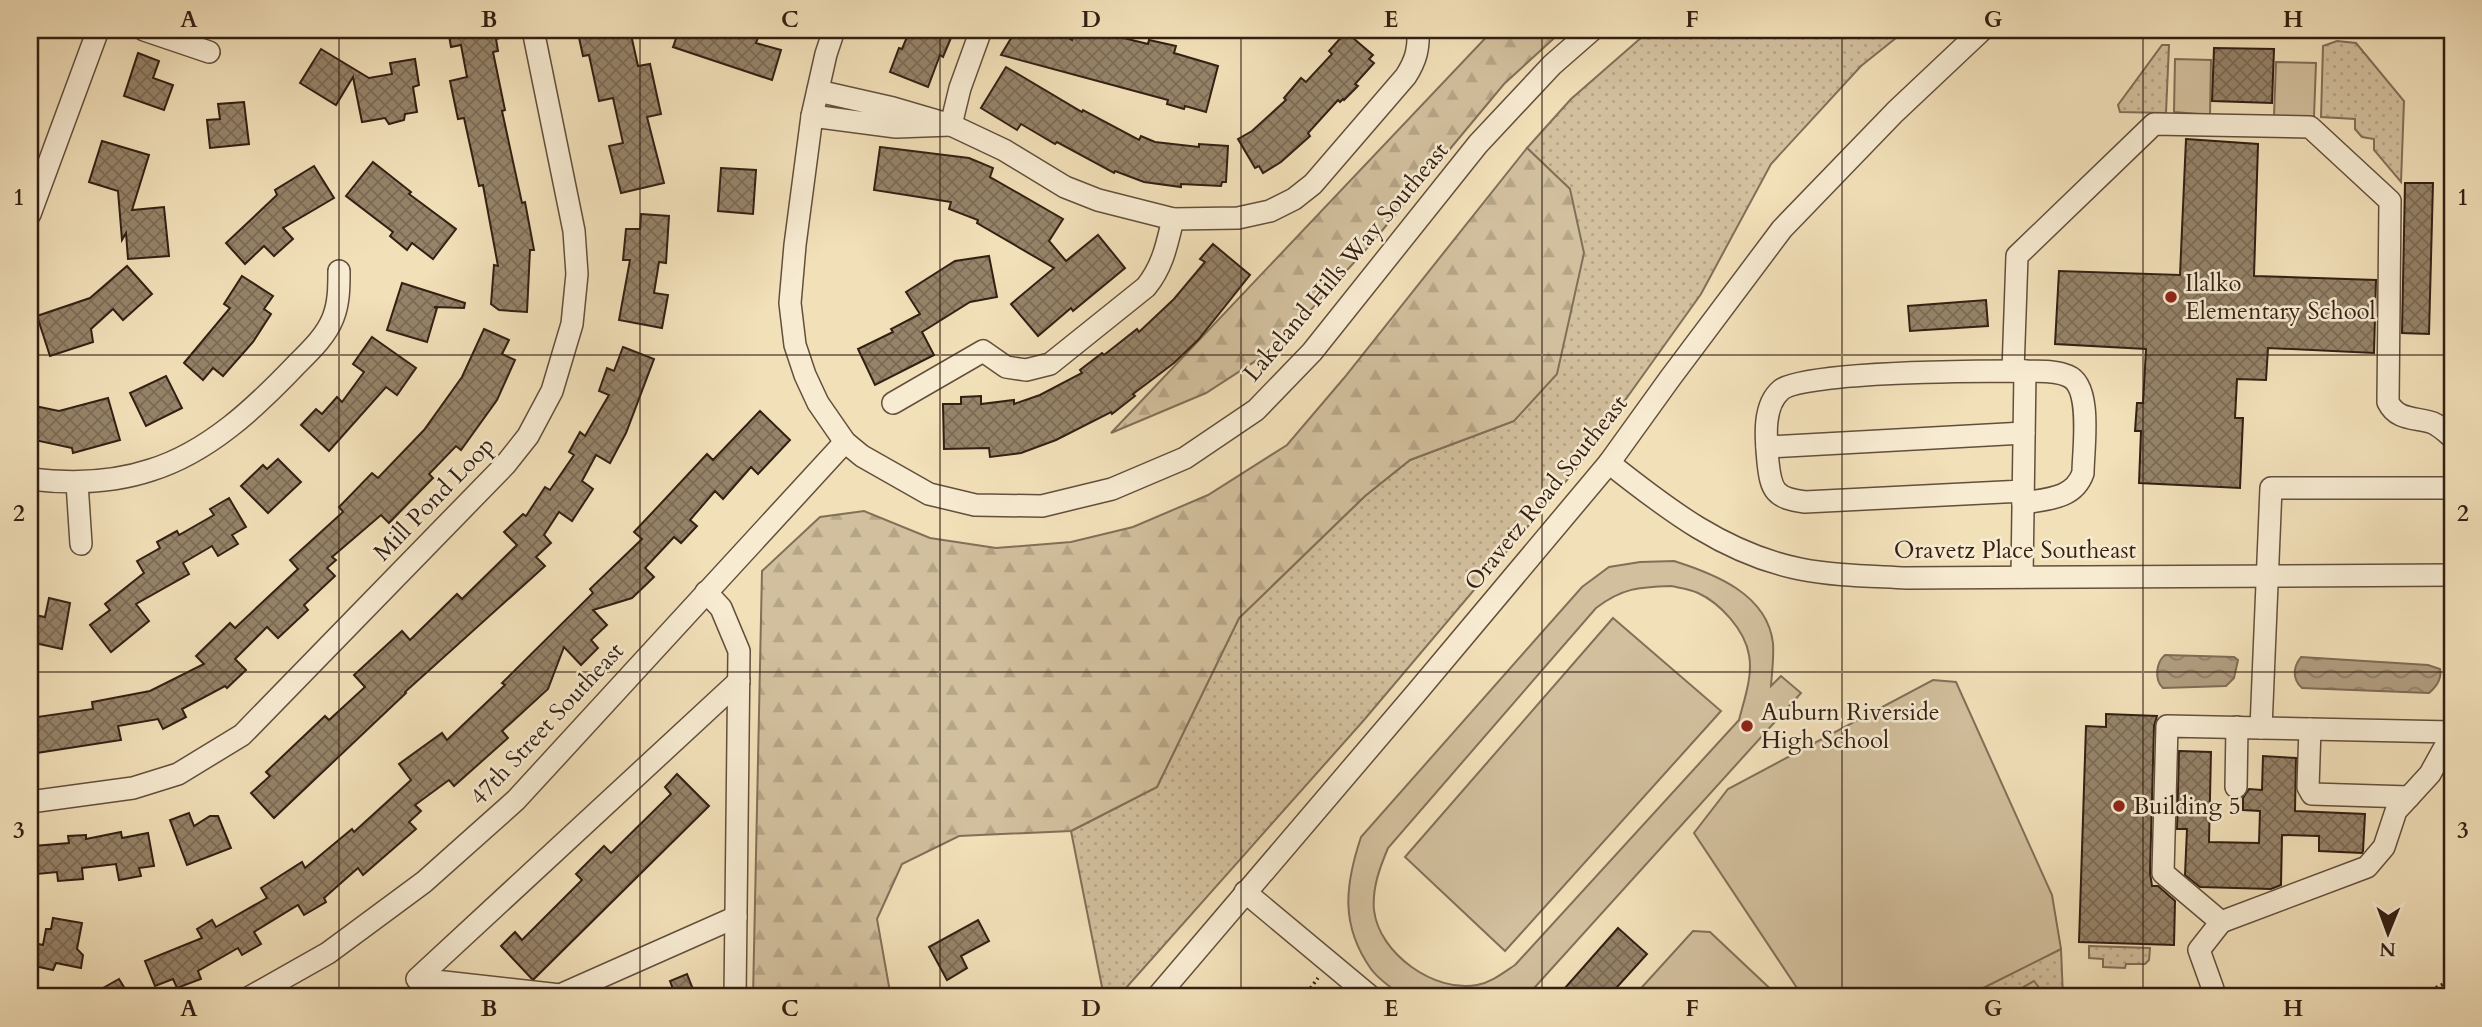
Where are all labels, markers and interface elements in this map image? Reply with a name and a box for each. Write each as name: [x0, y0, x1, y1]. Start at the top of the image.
text: A: [180, 4, 198, 35]
text: B: [481, 4, 497, 35]
text: C: [781, 4, 799, 35]
text: D: [1081, 4, 1101, 35]
text: E: [1384, 4, 1398, 35]
text: F: [1685, 4, 1699, 35]
text: G: [1984, 4, 2003, 35]
text: H: [2283, 4, 2303, 35]
street label: Lakeland Hills Way Southeast: [1236, 135, 1456, 389]
text: 1: [13, 182, 25, 213]
text: 1: [2457, 182, 2469, 213]
place label: Ilalko Elementary School: [2185, 267, 2376, 328]
marker: Ilalko Elementary School: [2163, 289, 2179, 305]
street label: Oravetz Road Southeast: [1457, 388, 1635, 598]
street label: Mill Pond Loop: [366, 430, 502, 568]
text: 2: [13, 498, 25, 529]
text: 2: [2457, 498, 2469, 529]
street label: Oravetz Place Southeast: [1894, 534, 2137, 567]
street label: 47th Street Southeast: [463, 635, 632, 813]
place label: Auburn Riverside High School: [1761, 696, 1940, 757]
marker: Auburn Riverside High School: [1739, 718, 1755, 734]
place label: Building 5: [2133, 790, 2241, 823]
marker: Building 5: [2111, 798, 2127, 814]
text: 3: [13, 815, 25, 846]
text: 3: [2457, 815, 2469, 846]
north arrow: [2352, 898, 2422, 968]
text: N: [2379, 936, 2396, 962]
text: A: [180, 993, 198, 1024]
text: B: [481, 993, 497, 1024]
text: C: [781, 993, 799, 1024]
text: D: [1081, 993, 1101, 1024]
text: E: [1384, 993, 1398, 1024]
text: F: [1685, 993, 1699, 1024]
text: G: [1984, 993, 2003, 1024]
text: H: [2283, 993, 2303, 1024]

